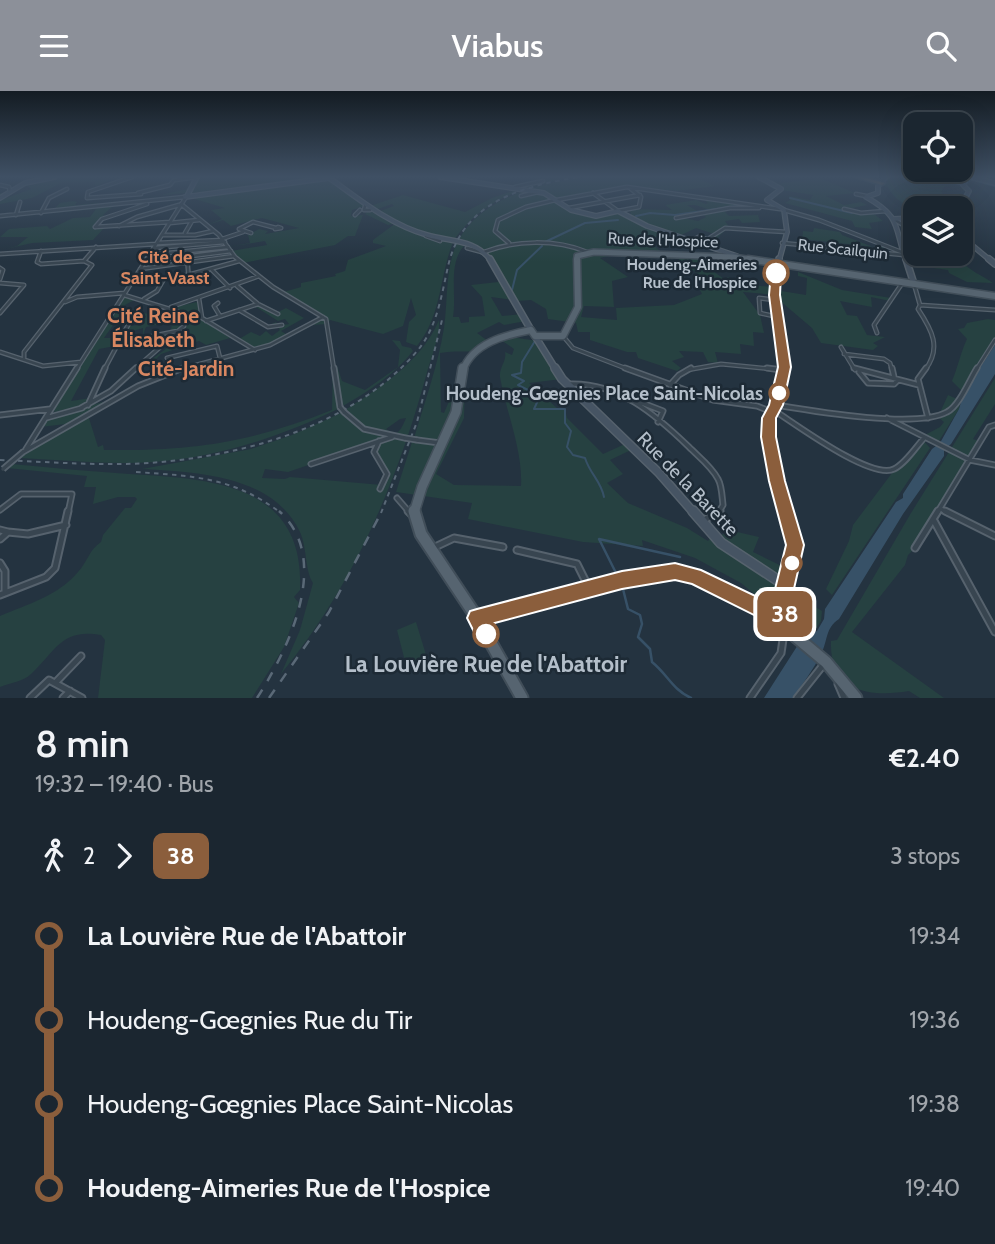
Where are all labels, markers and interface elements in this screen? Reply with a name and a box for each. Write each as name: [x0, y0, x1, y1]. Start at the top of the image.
text: Viabus: [451, 26, 544, 65]
icon: menu: [35, 27, 73, 65]
icon: search: [922, 27, 960, 65]
map controls: [903, 112, 973, 266]
button: locate: [903, 112, 973, 182]
button: layers: [903, 196, 973, 266]
street label: Rue de l'Hospice: [607, 229, 719, 251]
street label: Rue Scailquin: [797, 235, 889, 263]
district label: Cité de Saint-Vaast: [120, 246, 210, 289]
place label: Houdeng-Aimeries Rue de l'Hospice: [627, 255, 757, 292]
marker: Houdeng-Aimeries Rue de l'Hospice: [763, 260, 789, 286]
district label: Cité Reine Élisabeth: [107, 303, 199, 352]
district label: Cité-Jardin: [138, 356, 234, 381]
place label: Houdeng-Gœgnies Place Saint-Nicolas: [445, 382, 763, 405]
marker: Houdeng-Gœgnies Place Saint-Nicolas: [769, 383, 789, 403]
street label: Rue de la Barette: [632, 427, 744, 541]
unlabelled marker: [782, 553, 802, 573]
line badge: 38: [754, 591, 816, 637]
text: 38: [771, 599, 799, 628]
marker: La Louvière Rue de l'Abattoir: [473, 621, 499, 647]
place label: La Louvière Rue de l'Abattoir: [345, 650, 628, 678]
text: 8 min: [35, 720, 129, 767]
text: €2.40: [889, 742, 960, 774]
text: 19:32 – 19:40 · Bus: [35, 770, 213, 798]
icon: walk: [35, 837, 73, 875]
icon: forward: [105, 837, 143, 875]
text: 38: [167, 841, 195, 870]
text: 2: [83, 842, 95, 870]
text: 3 stops: [890, 842, 960, 870]
text: La Louvière Rue de l'Abattoir: [87, 920, 406, 952]
text: 19:34: [909, 922, 960, 950]
text: Houdeng-Gœgnies Rue du Tir: [87, 1004, 412, 1036]
text: 19:36: [909, 1006, 960, 1034]
text: Houdeng-Gœgnies Place Saint-Nicolas: [87, 1088, 513, 1120]
text: 19:38: [908, 1090, 960, 1118]
text: Houdeng-Aimeries Rue de l'Hospice: [87, 1172, 491, 1204]
text: 19:40: [905, 1174, 960, 1202]

